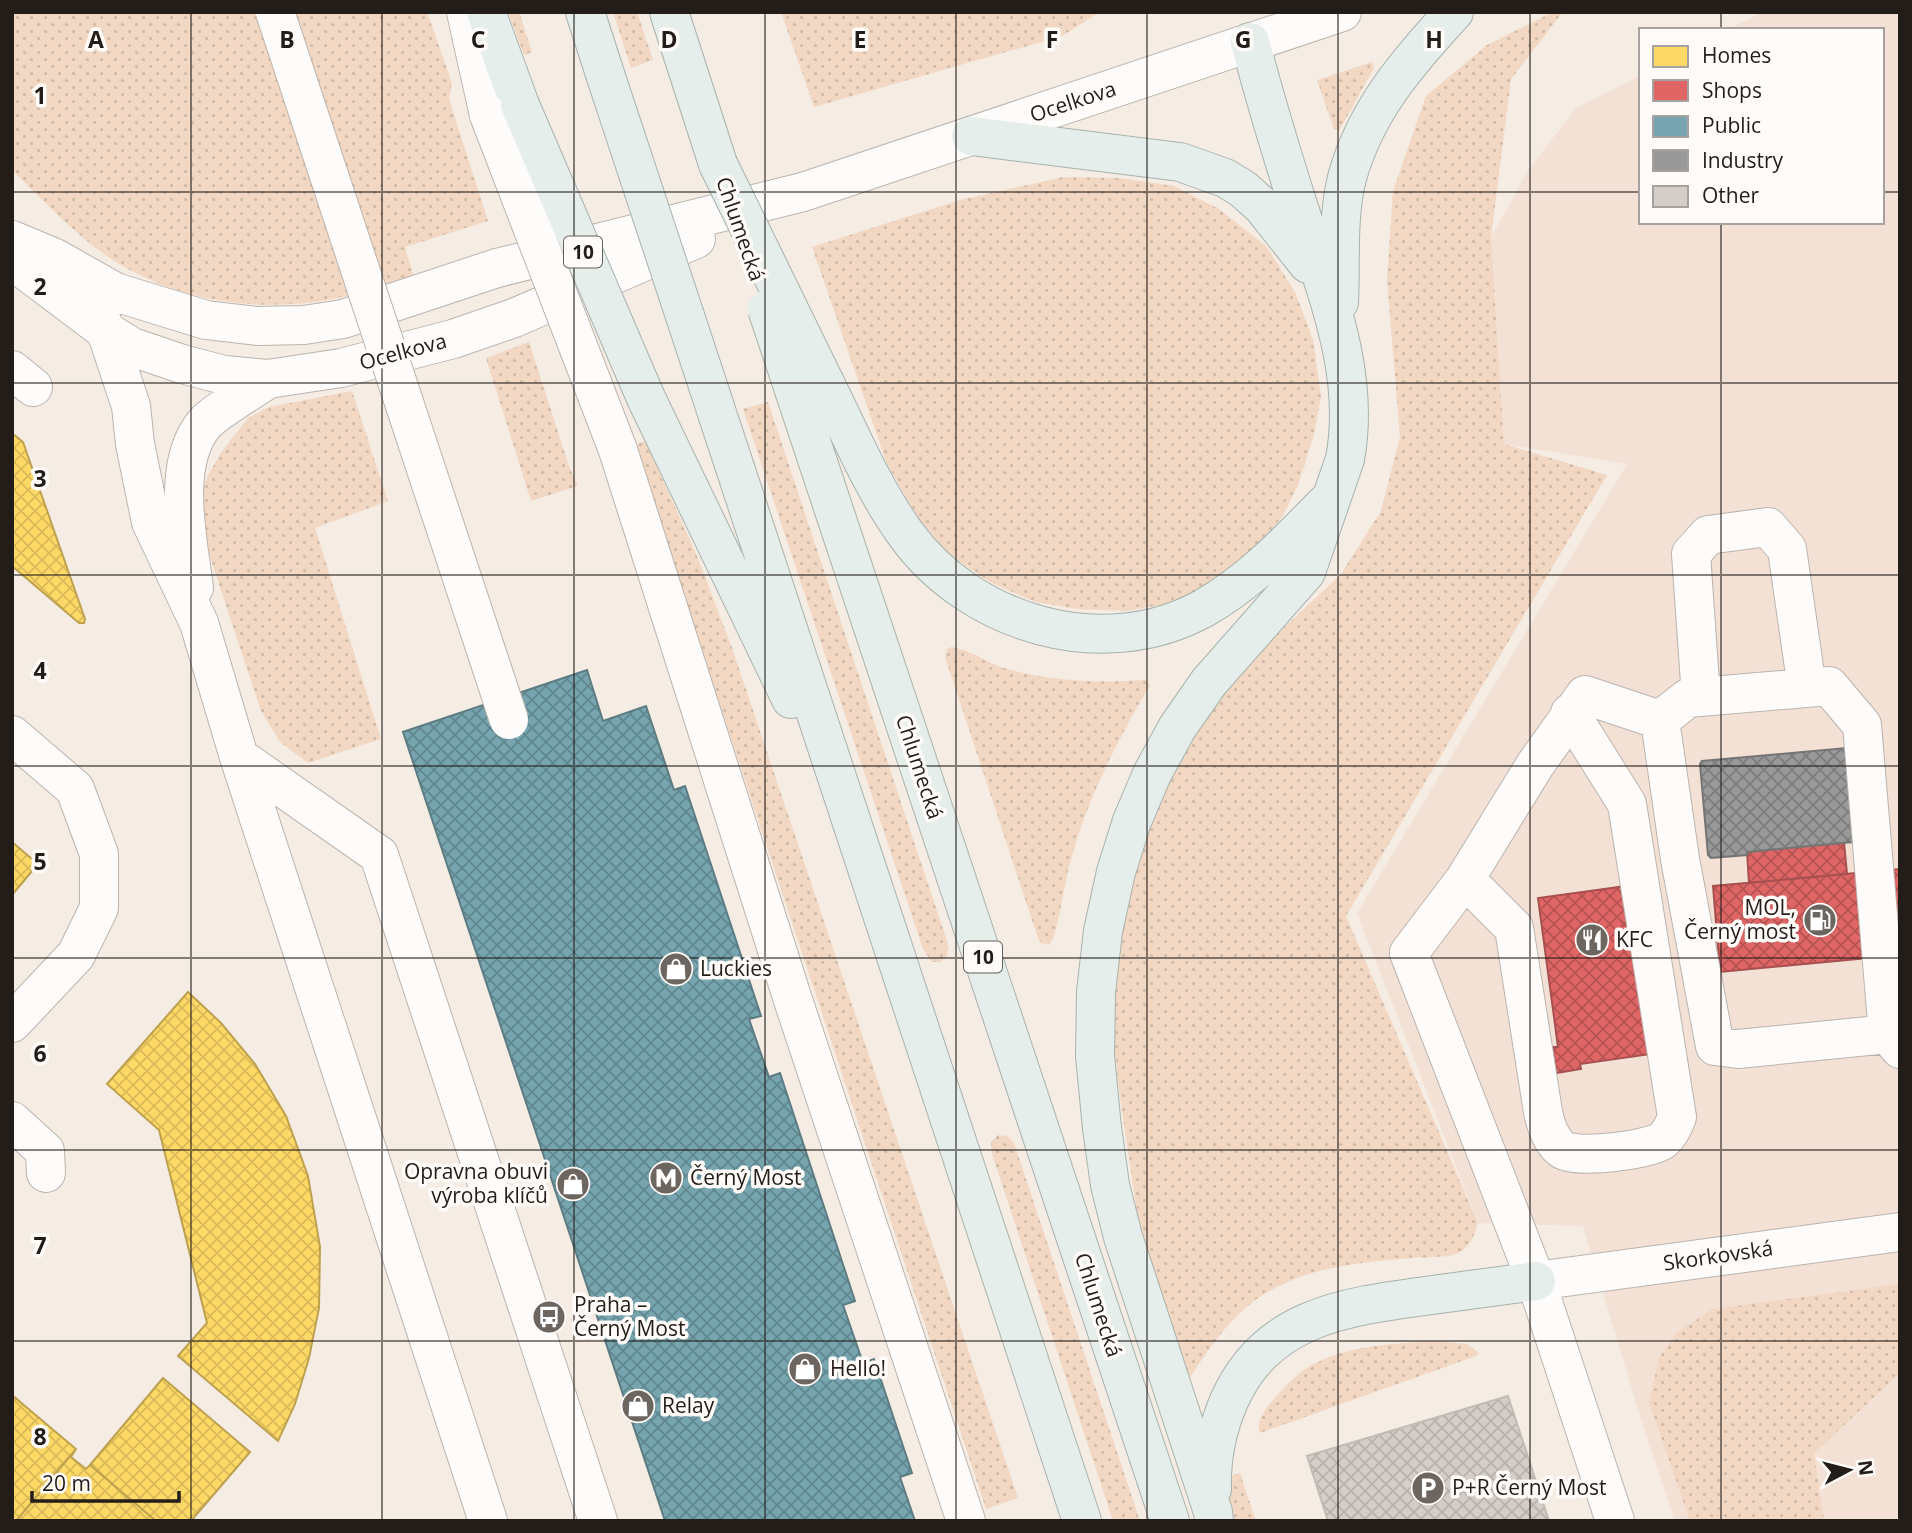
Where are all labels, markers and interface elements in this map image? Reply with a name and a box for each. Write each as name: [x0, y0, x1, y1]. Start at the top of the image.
text: A: [88, 23, 104, 55]
text: B: [279, 23, 295, 55]
text: C: [471, 23, 485, 55]
text: D: [660, 23, 678, 55]
text: E: [854, 23, 866, 55]
text: F: [1046, 23, 1058, 55]
text: G: [1235, 23, 1251, 55]
text: H: [1425, 23, 1443, 55]
legend: [1639, 28, 1884, 224]
text: Homes: [1702, 41, 1771, 69]
street label: Ocelkova: [1026, 74, 1119, 128]
text: Shops: [1702, 76, 1762, 104]
text: 1: [33, 79, 47, 111]
text: Public: [1702, 111, 1761, 139]
text: Industry: [1702, 146, 1784, 174]
street label: Chlumecká: [710, 173, 772, 284]
text: Other: [1702, 181, 1759, 209]
road number: 10: [564, 236, 602, 268]
text: 2: [33, 270, 47, 302]
street label: Ocelkova: [356, 326, 449, 376]
text: 3: [33, 462, 47, 494]
text: 4: [33, 654, 47, 686]
street label: Chlumecká: [890, 711, 950, 823]
text: 5: [33, 845, 47, 877]
place label: MOL, Černý most: [1684, 893, 1796, 945]
fuel station icon: MOL, Černý most: [1801, 901, 1839, 939]
restaurant icon: KFC: [1573, 921, 1611, 959]
place label: KFC: [1616, 925, 1653, 953]
road number: 10: [964, 942, 1002, 973]
shop icon: Luckies: [657, 950, 695, 988]
place label: Luckies: [700, 954, 772, 982]
text: 6: [33, 1037, 47, 1069]
place label: Opravna obuvi výroba klíčů: [404, 1157, 548, 1209]
metro station icon: Černý Most: [647, 1159, 685, 1197]
place label: Černý Most: [690, 1163, 801, 1191]
shop icon: Opravna obuvi výroba klíčů: [554, 1165, 592, 1203]
text: 7: [33, 1229, 47, 1261]
street label: Skorkovská: [1661, 1233, 1775, 1277]
street label: Chlumecká: [1069, 1249, 1129, 1361]
place label: Praha – Černý Most: [574, 1290, 685, 1342]
bus stop icon: Praha – Černý Most: [530, 1298, 568, 1336]
shop icon: Hello!: [786, 1350, 824, 1388]
place label: Hello!: [830, 1354, 886, 1382]
shop icon: Relay: [619, 1387, 657, 1425]
place label: Relay: [662, 1391, 715, 1419]
text: 8: [33, 1420, 47, 1452]
north arrow: [1814, 1435, 1884, 1505]
text: N: [1852, 1459, 1880, 1477]
scale bar: [32, 1460, 178, 1504]
text: 20 m: [42, 1469, 91, 1497]
parking icon: P+R Černý Most: [1409, 1469, 1447, 1507]
place label: P+R Černý Most: [1452, 1473, 1607, 1501]

